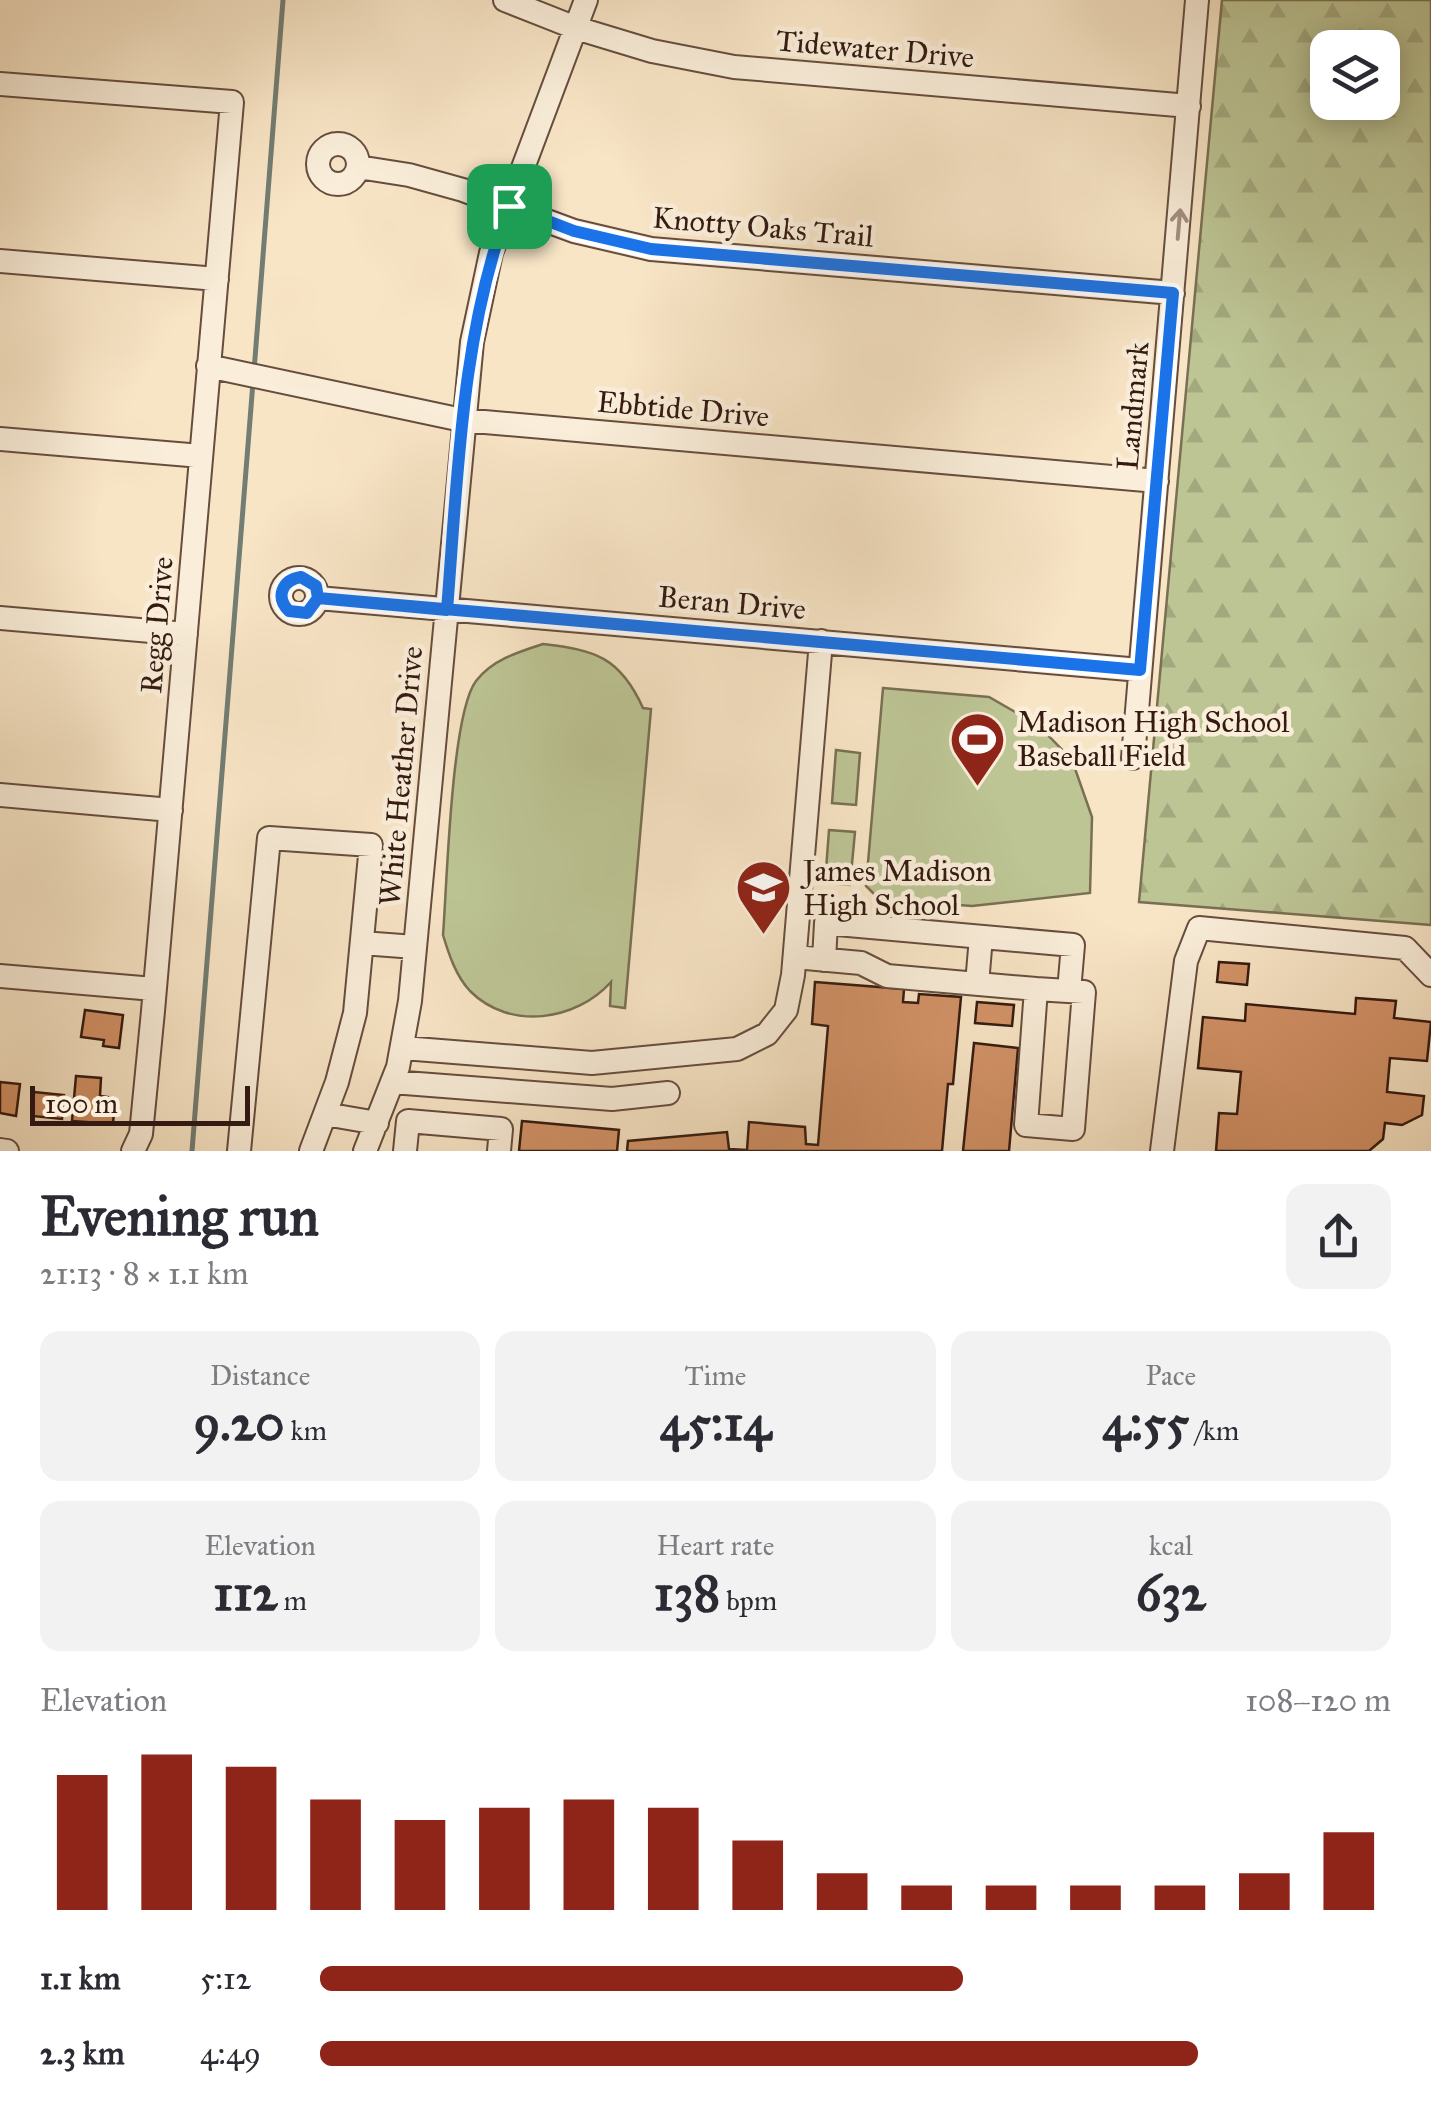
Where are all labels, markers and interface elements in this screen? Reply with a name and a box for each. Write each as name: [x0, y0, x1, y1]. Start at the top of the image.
street label: Tidewater Drive: [774, 22, 976, 76]
map controls: [1310, 30, 1400, 120]
button: layers: [1310, 30, 1400, 120]
pin: [467, 164, 552, 249]
icon: arrive: [482, 179, 537, 234]
street label: Knotty Oaks Trail: [651, 199, 876, 255]
one-way arrow: [1170, 208, 1189, 240]
street label: Landmark: [1109, 340, 1157, 472]
street label: Ebbtide Drive: [595, 384, 771, 434]
street label: Regg Drive: [133, 555, 181, 695]
street label: Beran Drive: [657, 579, 807, 627]
street label: White Heather Drive: [372, 645, 430, 907]
place label: Madison High School Baseball Field: [1017, 704, 1290, 774]
sports icon: Madison High School Baseball Field: [948, 709, 1008, 788]
place label: James Madison High School: [800, 853, 992, 923]
school or university icon: James Madison High School: [734, 858, 794, 937]
scale bar: [30, 1081, 250, 1126]
text: 100 m: [45, 1086, 118, 1121]
text: Evening run: [40, 1183, 319, 1250]
button: share: [1286, 1184, 1391, 1289]
text: 21:13 · 8 × 1.1 km: [40, 1254, 249, 1293]
text: Distance: [210, 1358, 310, 1393]
text: Time: [684, 1358, 746, 1393]
text: Pace: [1145, 1358, 1196, 1393]
text: 9.20: [193, 1393, 284, 1454]
text: 45:14: [660, 1393, 771, 1454]
text: 4:55: [1102, 1393, 1189, 1454]
text: km: [284, 1413, 327, 1448]
text: /km: [1189, 1413, 1239, 1448]
text: Elevation: [205, 1528, 316, 1563]
text: Heart rate: [657, 1528, 774, 1563]
text: kcal: [1149, 1528, 1193, 1563]
text: 112: [213, 1563, 277, 1624]
text: 138: [654, 1563, 720, 1624]
text: 632: [1136, 1563, 1206, 1624]
text: m: [277, 1583, 307, 1618]
text: bpm: [720, 1583, 777, 1618]
text: Elevation: [40, 1681, 167, 1720]
text: 108–120 m: [1245, 1681, 1391, 1720]
text: 1.1 km: [40, 1959, 121, 1998]
text: 5:12: [200, 1959, 251, 1998]
text: 2.3 km: [40, 2034, 125, 2073]
text: 4:49: [200, 2034, 261, 2073]

